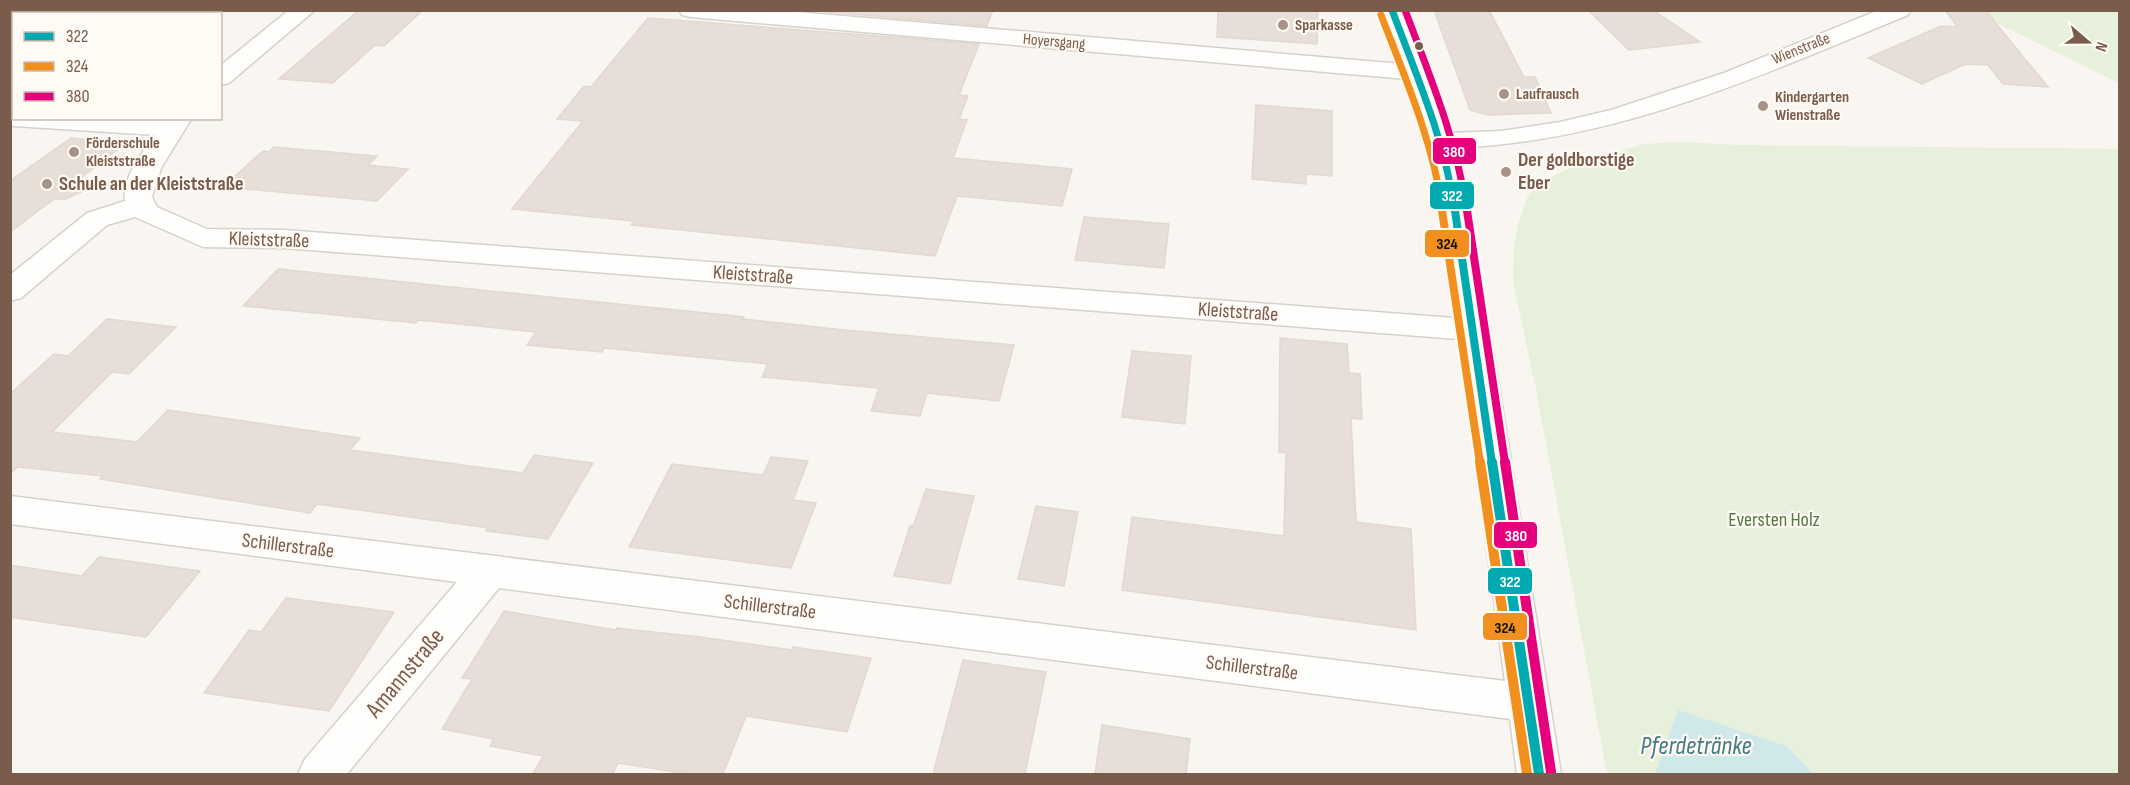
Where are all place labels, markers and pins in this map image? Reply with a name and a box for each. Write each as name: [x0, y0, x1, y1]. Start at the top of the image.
place label: Sparkasse: [1295, 16, 1353, 35]
marker: Sparkasse: [1276, 18, 1290, 32]
unlabelled marker: [1413, 40, 1425, 52]
place label: Laufrausch: [1516, 85, 1579, 104]
marker: Laufrausch: [1497, 87, 1511, 101]
place label: Kindergarten Wienstraße: [1775, 88, 1849, 125]
marker: Kindergarten Wienstraße: [1756, 99, 1770, 113]
place label: Förderschule Kleiststraße: [86, 134, 160, 171]
marker: Förderschule Kleiststraße: [67, 145, 81, 159]
place label: Der goldborstige Eber: [1518, 148, 1635, 195]
marker: Der goldborstige Eber: [1499, 165, 1513, 179]
place label: Schule an der Kleiststraße: [59, 172, 243, 196]
marker: Schule an der Kleiststraße: [40, 177, 54, 191]

